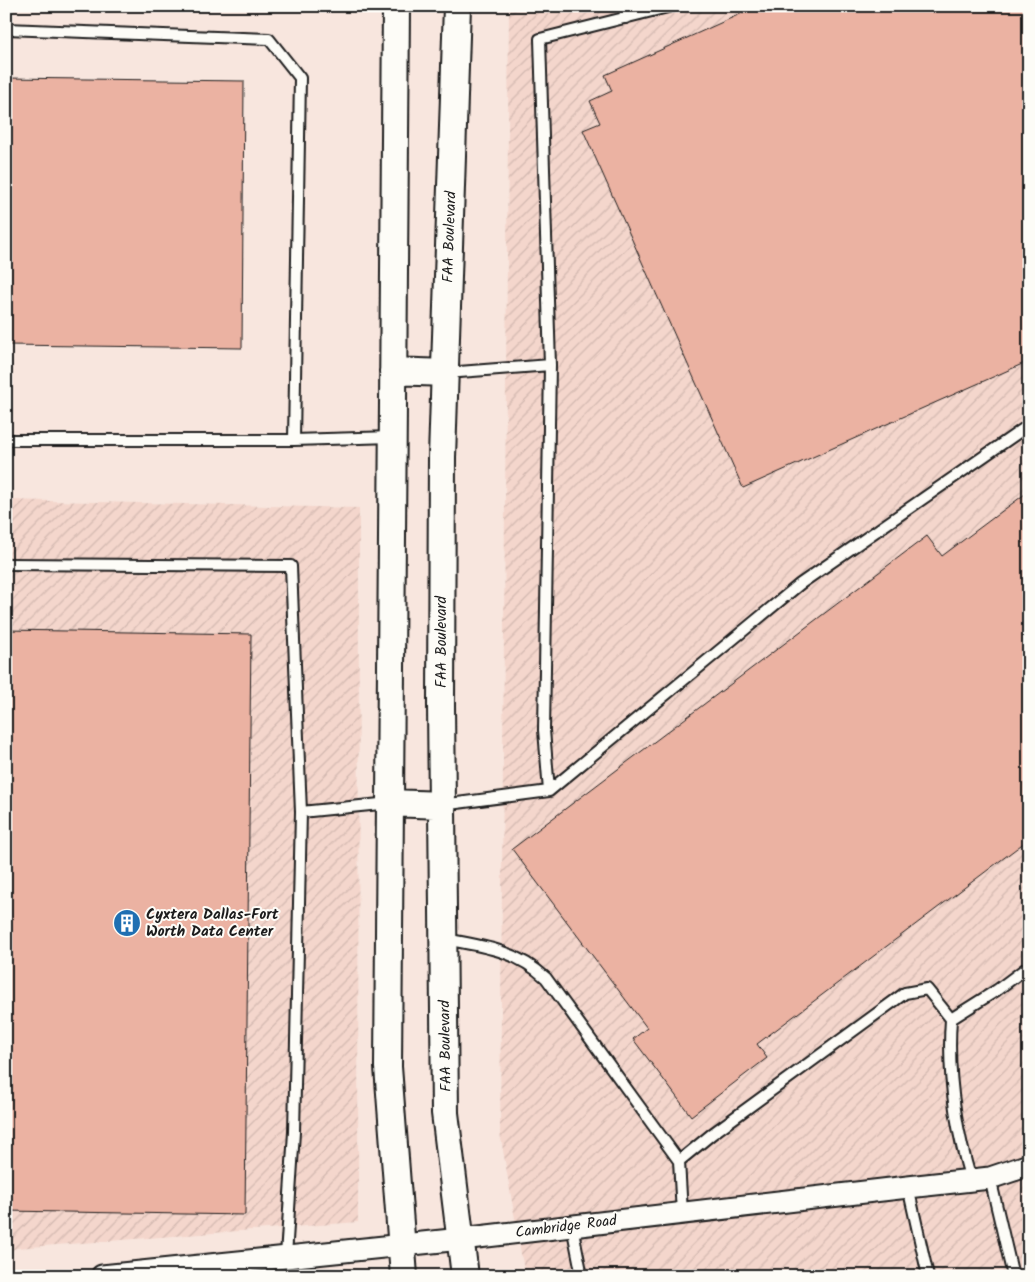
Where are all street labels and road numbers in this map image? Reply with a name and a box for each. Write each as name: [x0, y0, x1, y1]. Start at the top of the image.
street label: FAA Boulevard: [436, 190, 464, 283]
street label: FAA Boulevard: [430, 596, 454, 688]
street label: FAA Boulevard: [433, 999, 459, 1092]
street label: Cambridge Road: [514, 1209, 619, 1245]

